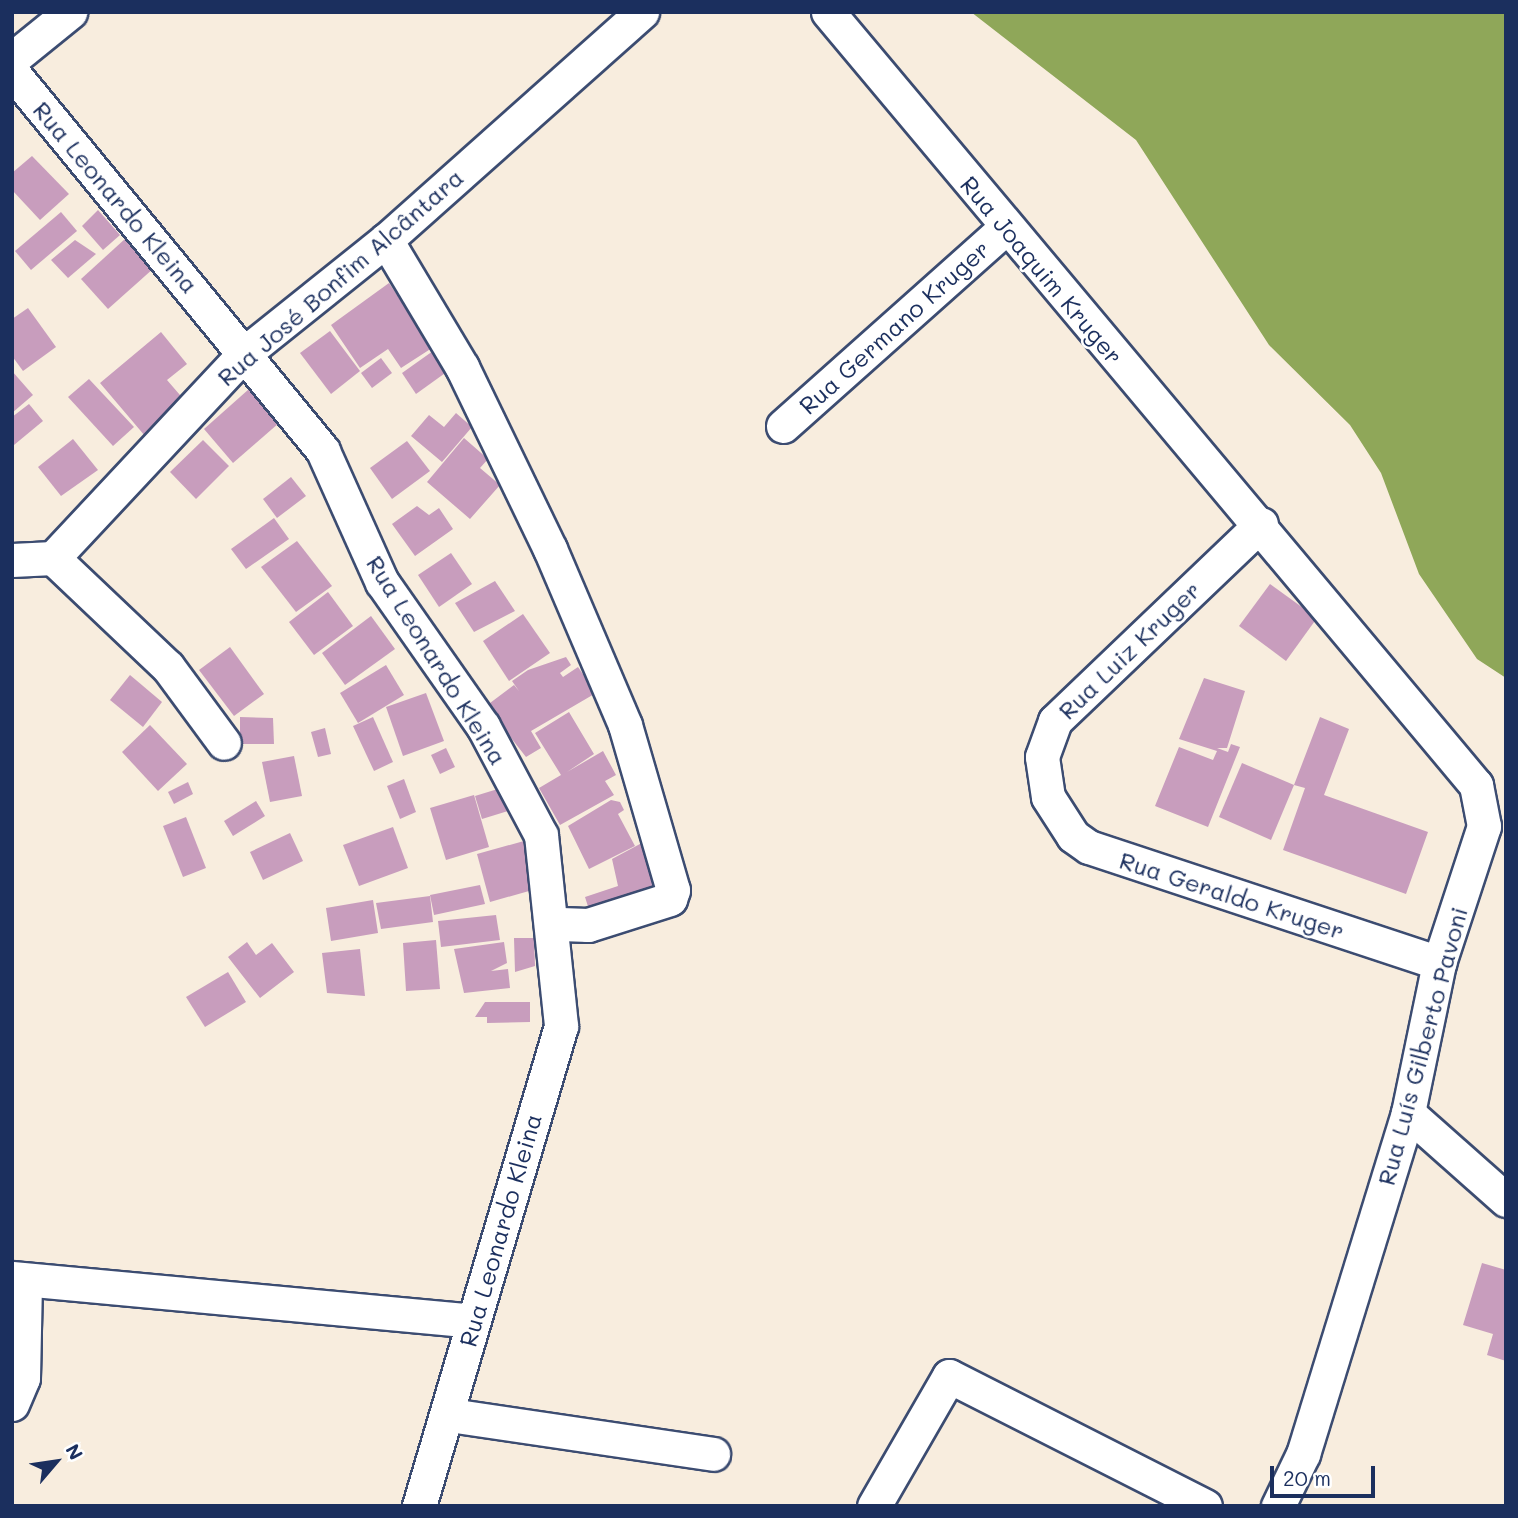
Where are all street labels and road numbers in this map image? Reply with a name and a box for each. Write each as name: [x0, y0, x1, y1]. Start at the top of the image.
street label: Rua Leonardo Kleina: [27, 95, 205, 299]
street label: Rua José Bonfim Alcântara: [211, 162, 469, 392]
street label: Rua Joaquim Kruger: [955, 170, 1129, 370]
street label: Rua Germano Kruger: [793, 234, 995, 420]
street label: Rua Leonardo Kleina: [361, 550, 513, 770]
street label: Rua Luiz Kruger: [1052, 575, 1206, 725]
street label: Rua Geraldo Kruger: [1116, 845, 1348, 945]
street label: Rua Luís Gilberto Pavoni: [1371, 904, 1473, 1188]
street label: Rua Leonardo Kleina: [453, 1110, 547, 1350]

